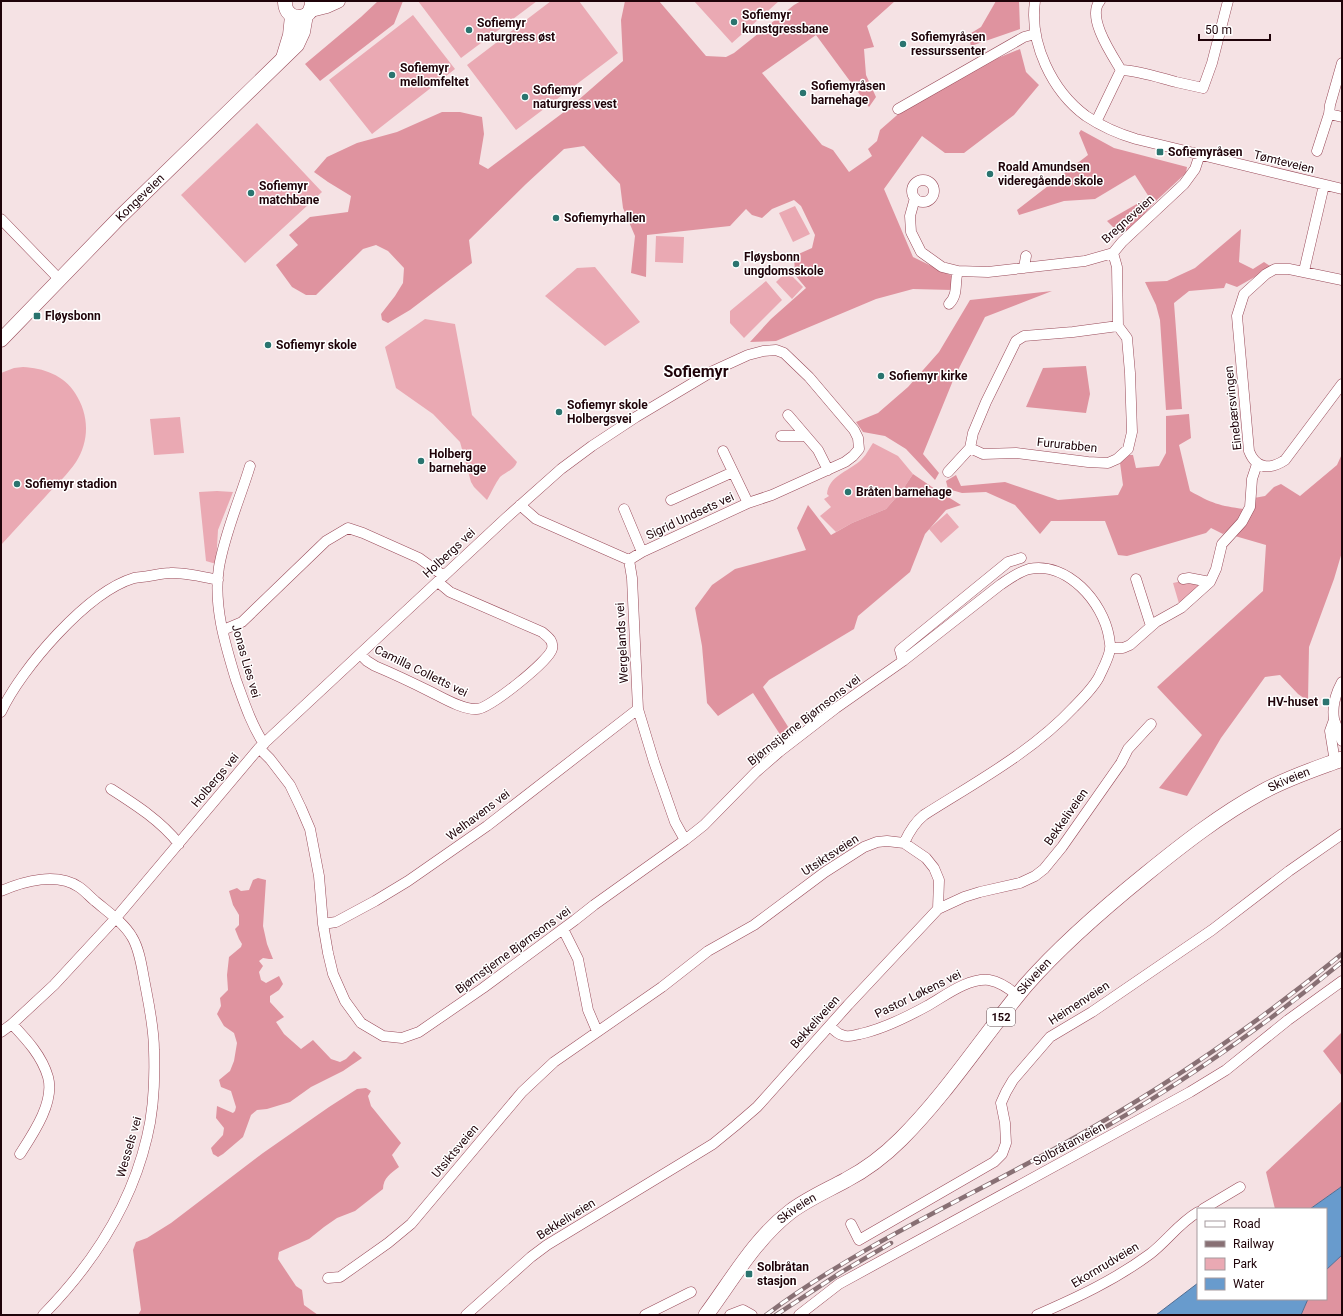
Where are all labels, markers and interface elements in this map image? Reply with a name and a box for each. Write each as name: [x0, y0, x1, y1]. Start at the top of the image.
place label: Sofiemyr kunstgressbane: [742, 8, 829, 36]
place label: Sofiemyr naturgress øst: [477, 16, 555, 44]
scale bar: [1199, 16, 1270, 42]
marker: Sofiemyr kunstgressbane: [729, 17, 739, 27]
text: 50 m: [1205, 23, 1232, 37]
marker: Sofiemyr naturgress øst: [464, 25, 474, 35]
place label: Sofiemyråsen ressurssenter: [911, 30, 986, 58]
marker: Sofiemyråsen ressurssenter: [898, 39, 908, 49]
place label: Sofiemyr mellomfeltet: [400, 61, 469, 89]
marker: Sofiemyr mellomfeltet: [387, 70, 397, 80]
place label: Sofiemyråsen barnehage: [811, 79, 886, 107]
place label: Sofiemyr naturgress vest: [533, 83, 617, 111]
marker: Sofiemyråsen barnehage: [798, 88, 808, 98]
marker: Sofiemyr naturgress vest: [520, 92, 530, 102]
place label: Sofiemyråsen: [1168, 145, 1243, 159]
marker: Sofiemyråsen: [1155, 147, 1165, 157]
street label: Tømteveien: [1252, 148, 1316, 176]
place label: Roald Amundsen videregående skole: [998, 160, 1103, 188]
marker: Roald Amundsen videregående skole: [985, 169, 995, 179]
street label: Kongeveien: [113, 171, 167, 224]
place label: Sofiemyr matchbane: [259, 179, 320, 207]
marker: Sofiemyr matchbane: [246, 188, 256, 198]
street label: Bregneveien: [1099, 192, 1157, 246]
place label: Sofiemyrhallen: [564, 211, 646, 225]
marker: Sofiemyrhallen: [551, 213, 561, 223]
place label: Fløysbonn ungdomsskole: [744, 250, 824, 278]
marker: Fløysbonn ungdomsskole: [731, 259, 741, 269]
place label: Fløysbonn: [45, 309, 101, 323]
marker: Fløysbonn: [32, 311, 42, 321]
place label: Sofiemyr skole: [276, 338, 357, 352]
marker: Sofiemyr skole: [263, 340, 273, 350]
district label: Sofiemyr: [663, 362, 729, 381]
street label: Einebærsvingen: [1222, 365, 1244, 451]
place label: Sofiemyr kirke: [889, 369, 968, 383]
marker: Sofiemyr kirke: [876, 371, 886, 381]
place label: Sofiemyr skole Holbergsvei: [567, 398, 648, 426]
marker: Sofiemyr skole Holbergsvei: [554, 407, 564, 417]
street label: Fururabben: [1036, 435, 1098, 455]
place label: Holberg barnehage: [429, 447, 487, 475]
marker: Holberg barnehage: [416, 456, 426, 466]
place label: Sofiemyr stadion: [25, 477, 117, 491]
marker: Sofiemyr stadion: [12, 479, 22, 489]
place label: Bråten barnehage: [856, 485, 952, 499]
marker: Bråten barnehage: [843, 487, 853, 497]
street label: Sigrid Undsets vei: [644, 489, 736, 542]
street label: Holbergs vei: [420, 525, 478, 581]
street label: Wergelands vei: [613, 602, 631, 684]
street label: Jonas Lies vei: [229, 623, 263, 699]
street label: Camilla Colletts vei: [372, 642, 470, 700]
street label: Bjørnstjerne Bjørnsons vei: [745, 672, 863, 768]
place label: HV-huset: [1268, 695, 1318, 709]
marker: HV-huset: [1321, 697, 1331, 707]
street label: Holbergs vei: [188, 750, 242, 810]
street label: Skiveien: [1266, 764, 1312, 795]
street label: Bekkeliveien: [1041, 786, 1091, 848]
street label: Welhavens vei: [444, 787, 513, 843]
street label: Utsiktsveien: [799, 831, 861, 879]
street label: Bjørnstjerne Bjørnsons vei: [453, 903, 573, 996]
street label: Skiveien: [1014, 955, 1054, 997]
street label: Pastor Løkens vei: [873, 967, 964, 1021]
street label: Heimenveien: [1046, 978, 1112, 1028]
street label: Bekkeliveien: [788, 993, 842, 1051]
road number: 152: [987, 1008, 1015, 1026]
street label: Wessels vei: [114, 1115, 144, 1179]
street label: Solbråtanveien: [1031, 1119, 1107, 1169]
street label: Utsiktsveien: [429, 1122, 481, 1180]
street label: Skiveien: [774, 1190, 819, 1227]
street label: Bekkeliveien: [534, 1196, 598, 1242]
legend: [1197, 1208, 1327, 1300]
text: Road: [1233, 1217, 1261, 1231]
text: Railway: [1233, 1237, 1274, 1251]
street label: Ekornrudveien: [1069, 1239, 1141, 1291]
text: Park: [1233, 1257, 1258, 1271]
place label: Solbråtan stasjon: [757, 1260, 809, 1288]
marker: Solbråtan stasjon: [744, 1269, 754, 1279]
text: Water: [1233, 1277, 1264, 1291]

